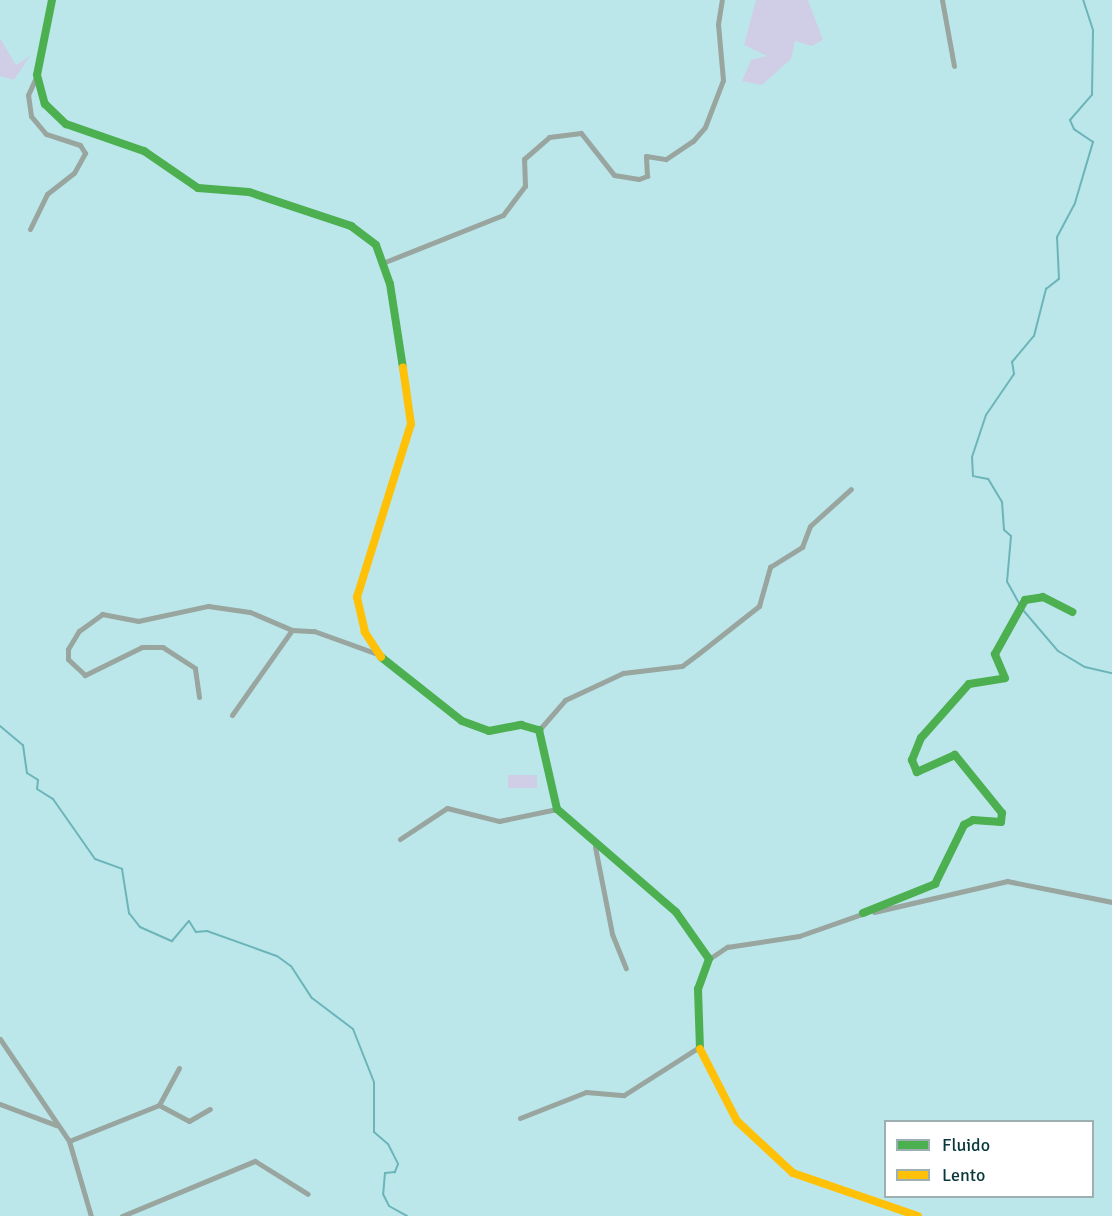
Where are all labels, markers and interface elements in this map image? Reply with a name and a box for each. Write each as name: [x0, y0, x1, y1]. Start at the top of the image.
legend: [884, 1120, 1094, 1198]
text: Fluido: [942, 1134, 990, 1156]
text: Lento: [942, 1164, 985, 1186]

